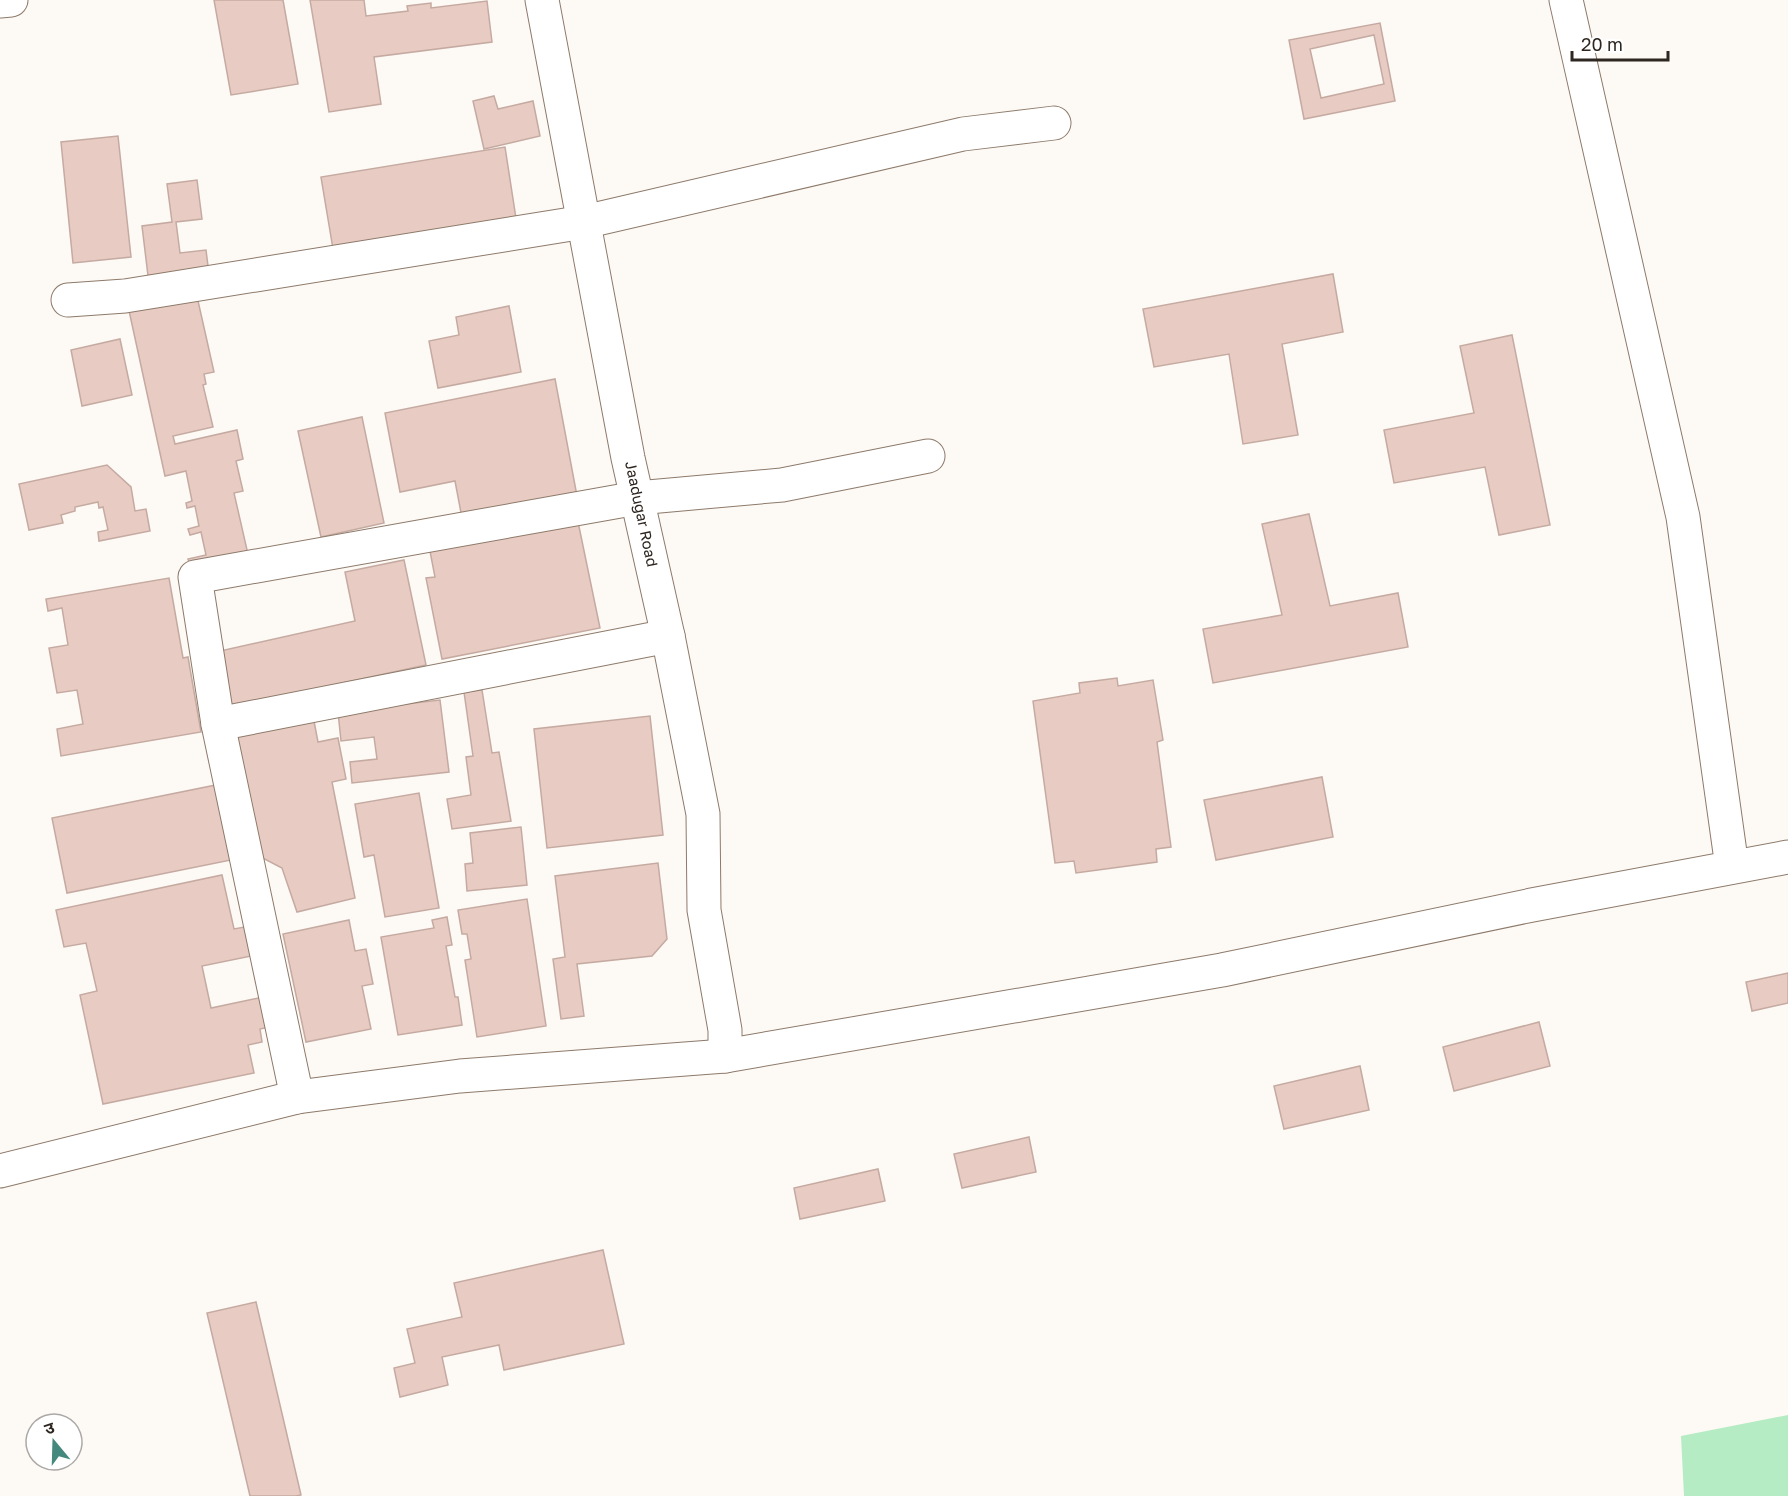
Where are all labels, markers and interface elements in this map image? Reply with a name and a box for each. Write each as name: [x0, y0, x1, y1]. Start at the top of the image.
scale bar: [1572, 24, 1668, 62]
text: 20 m: [1581, 33, 1623, 55]
street label: Jaadugar Road: [622, 459, 662, 568]
north arrow: [24, 1412, 84, 1472]
text: उ: [41, 1417, 57, 1439]

